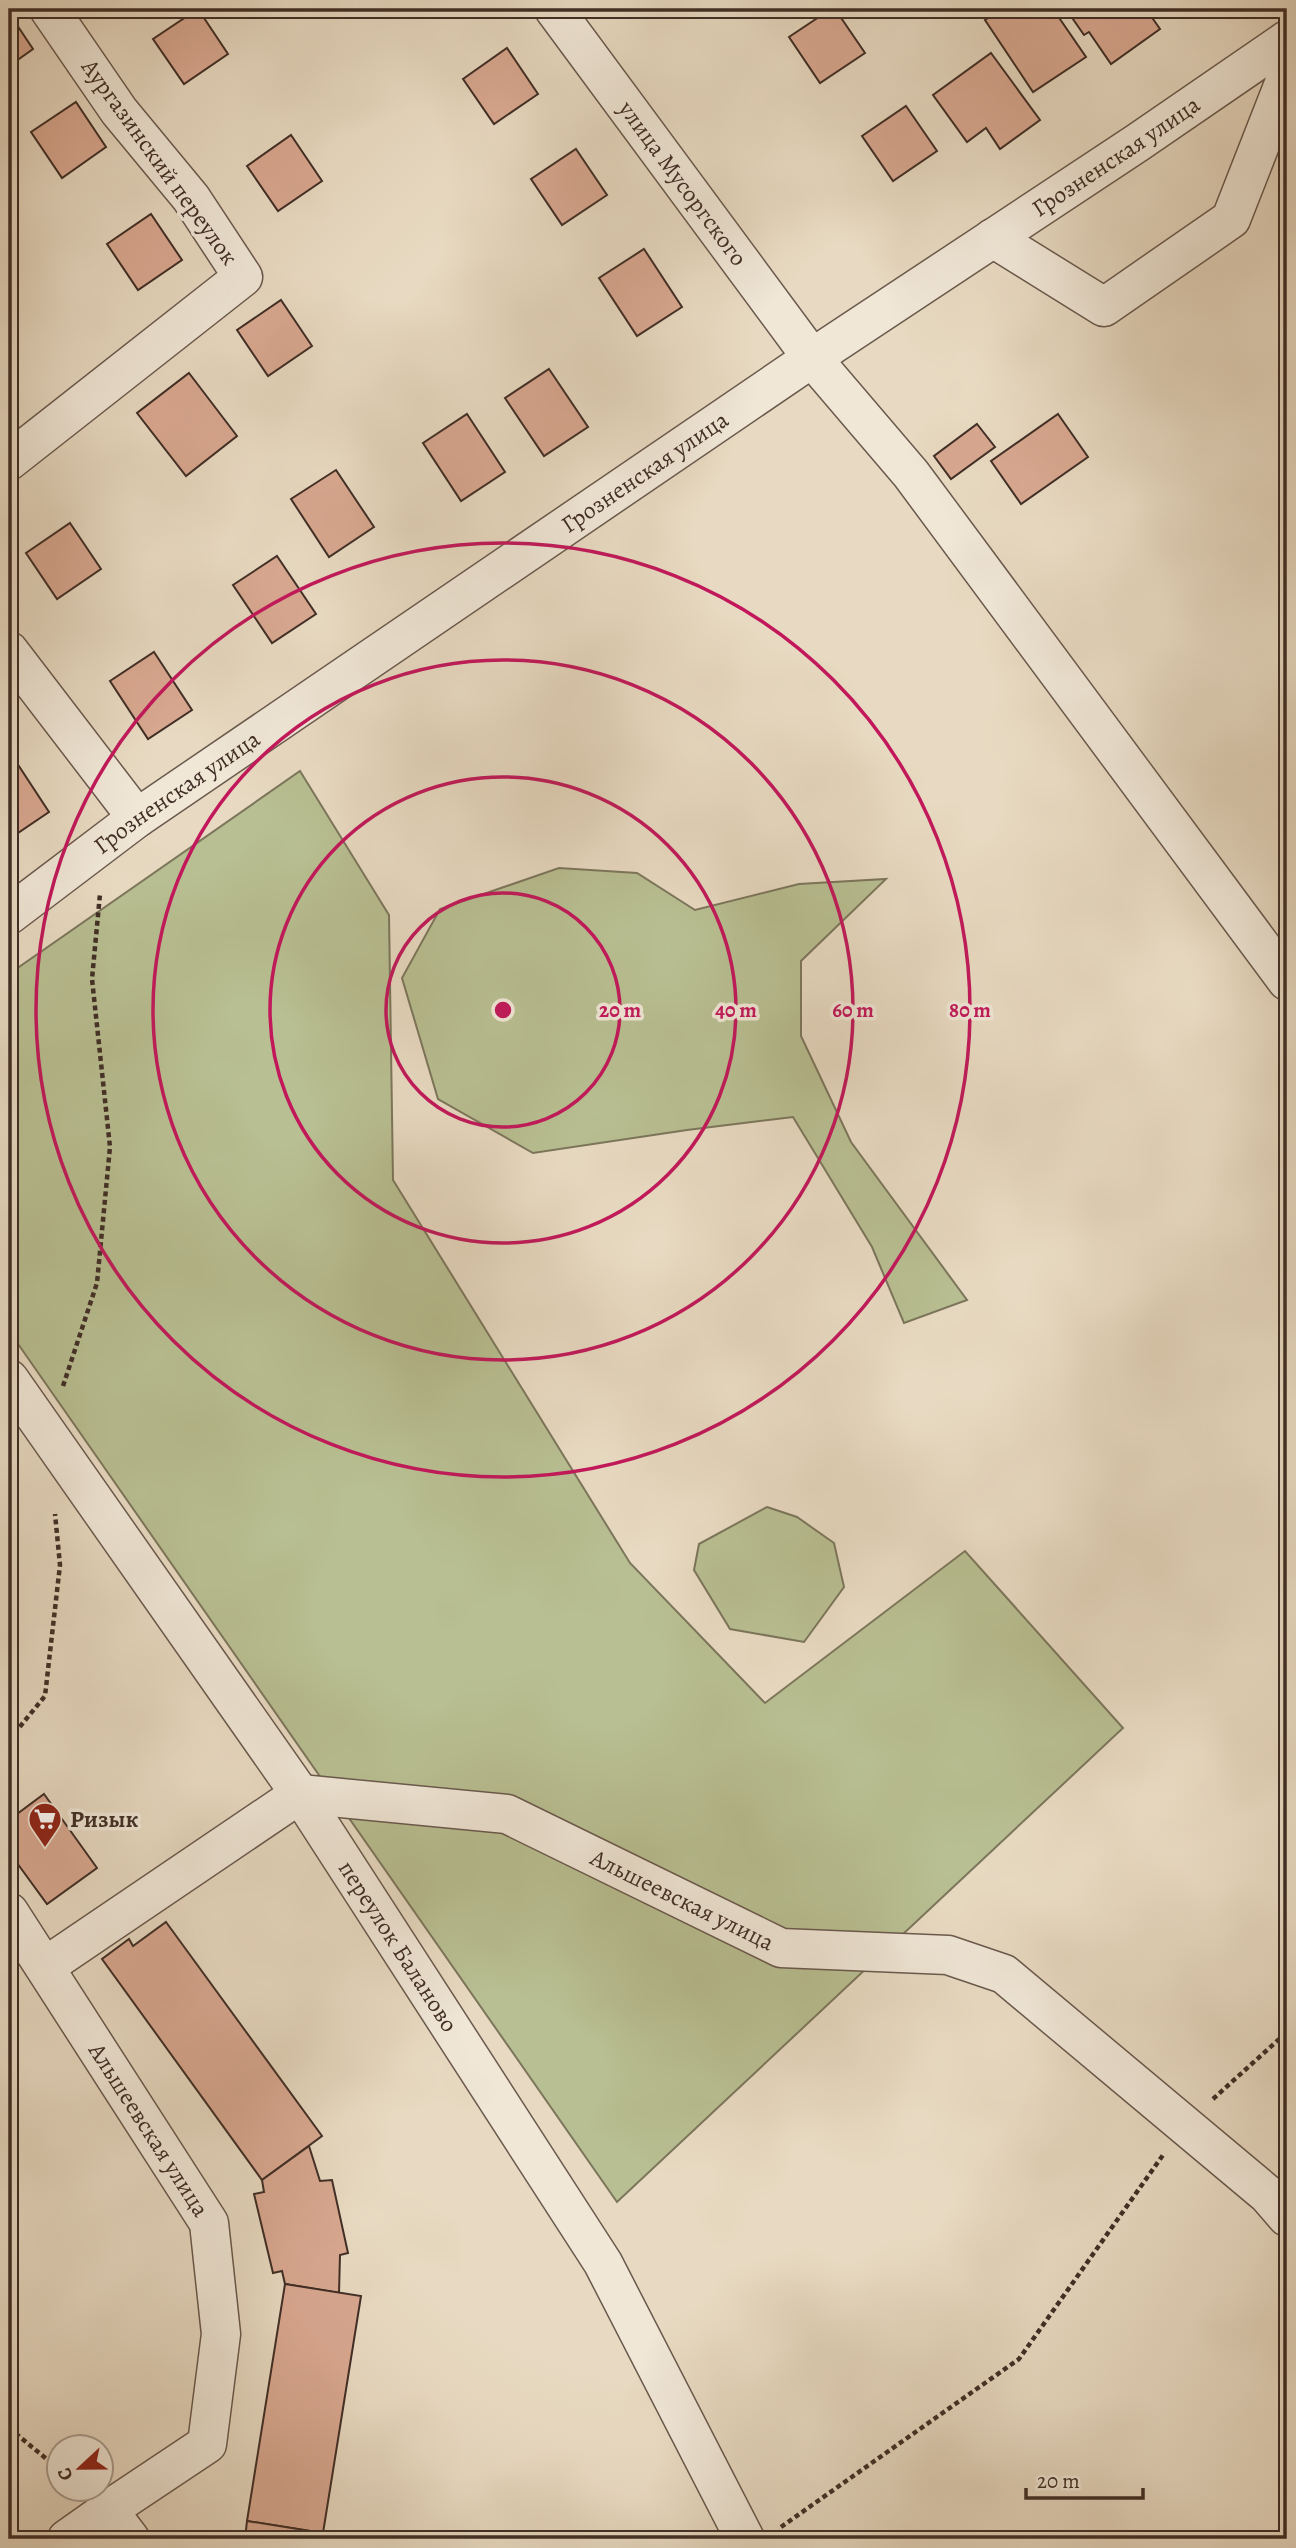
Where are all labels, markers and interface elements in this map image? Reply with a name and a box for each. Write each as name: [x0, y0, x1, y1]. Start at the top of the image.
street label: Аургазинский переулок: [74, 52, 246, 272]
street label: Грозненская улица: [1025, 89, 1206, 224]
street label: улица Мусоргского: [611, 94, 755, 273]
street label: Грозненская улица: [555, 404, 735, 540]
street label: Грозненская улица: [87, 723, 266, 861]
text: 20 m: [599, 996, 641, 1024]
text: 40 m: [715, 996, 757, 1024]
text: 60 m: [832, 996, 874, 1024]
text: 80 m: [949, 996, 991, 1024]
centre of rings: [491, 998, 515, 1022]
supermarket icon: Ризык: [26, 1800, 64, 1849]
place label: Ризык: [70, 1803, 138, 1835]
street label: Альшеевская улица: [584, 1841, 780, 1958]
street label: переулок Баланово: [331, 1854, 466, 2038]
street label: Альшеевская улица: [81, 2036, 217, 2223]
north arrow: [46, 2432, 116, 2502]
scale bar: [1026, 2457, 1144, 2501]
text: С: [51, 2464, 79, 2484]
text: 20 m: [1037, 2467, 1080, 2495]

